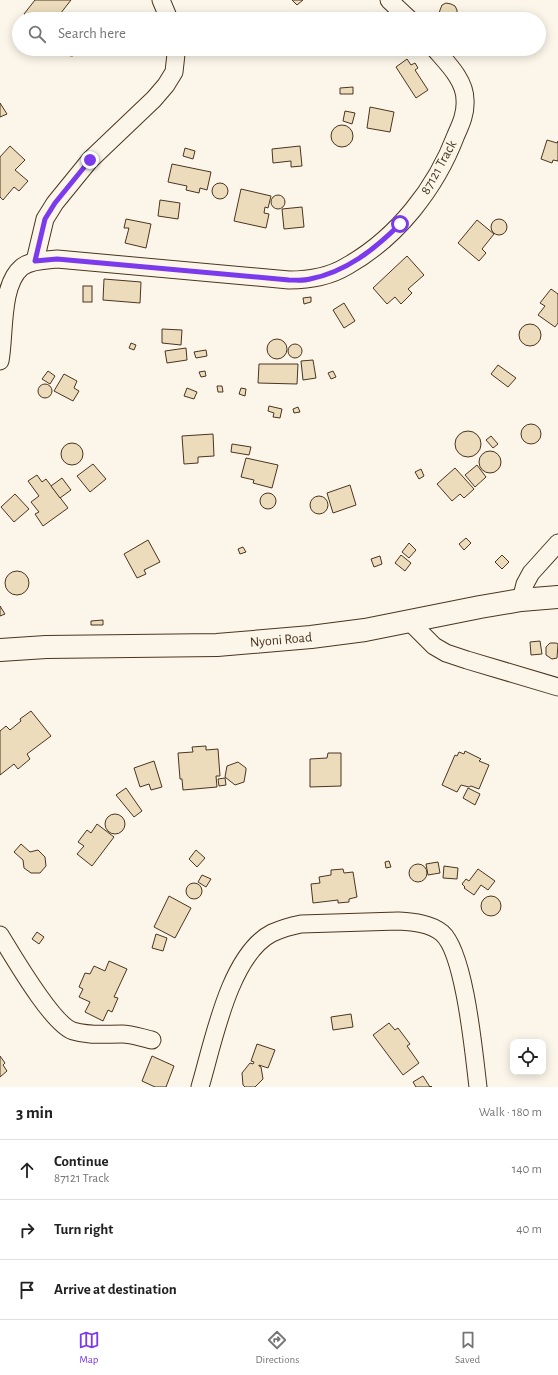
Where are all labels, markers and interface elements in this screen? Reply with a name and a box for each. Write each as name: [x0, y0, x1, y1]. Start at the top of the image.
search box: [12, 12, 546, 56]
icon: search: [26, 23, 48, 45]
text: Search here: [58, 26, 126, 41]
street label: 87121 Track: [418, 138, 460, 197]
route end: [81, 151, 99, 169]
route start: [391, 215, 409, 233]
street label: Nyoni Road: [249, 630, 313, 650]
map controls: [510, 1039, 546, 1075]
button: locate: [510, 1039, 546, 1075]
text: 3 min: [16, 1104, 53, 1121]
text: Walk · 180 m: [479, 1106, 542, 1119]
text: Continue: [54, 1154, 109, 1169]
icon: ahead: [16, 1159, 38, 1181]
text: 140 m: [512, 1163, 542, 1176]
text: 87121 Track: [54, 1172, 109, 1185]
icon: right: [16, 1219, 38, 1241]
text: Turn right: [54, 1222, 113, 1237]
text: 40 m: [516, 1223, 542, 1236]
icon: arrive: [16, 1279, 38, 1301]
text: Arrive at destination: [54, 1282, 177, 1297]
tab: Map: [78, 1329, 100, 1366]
tab: Directions: [255, 1329, 299, 1366]
tab: Saved: [455, 1329, 480, 1366]

